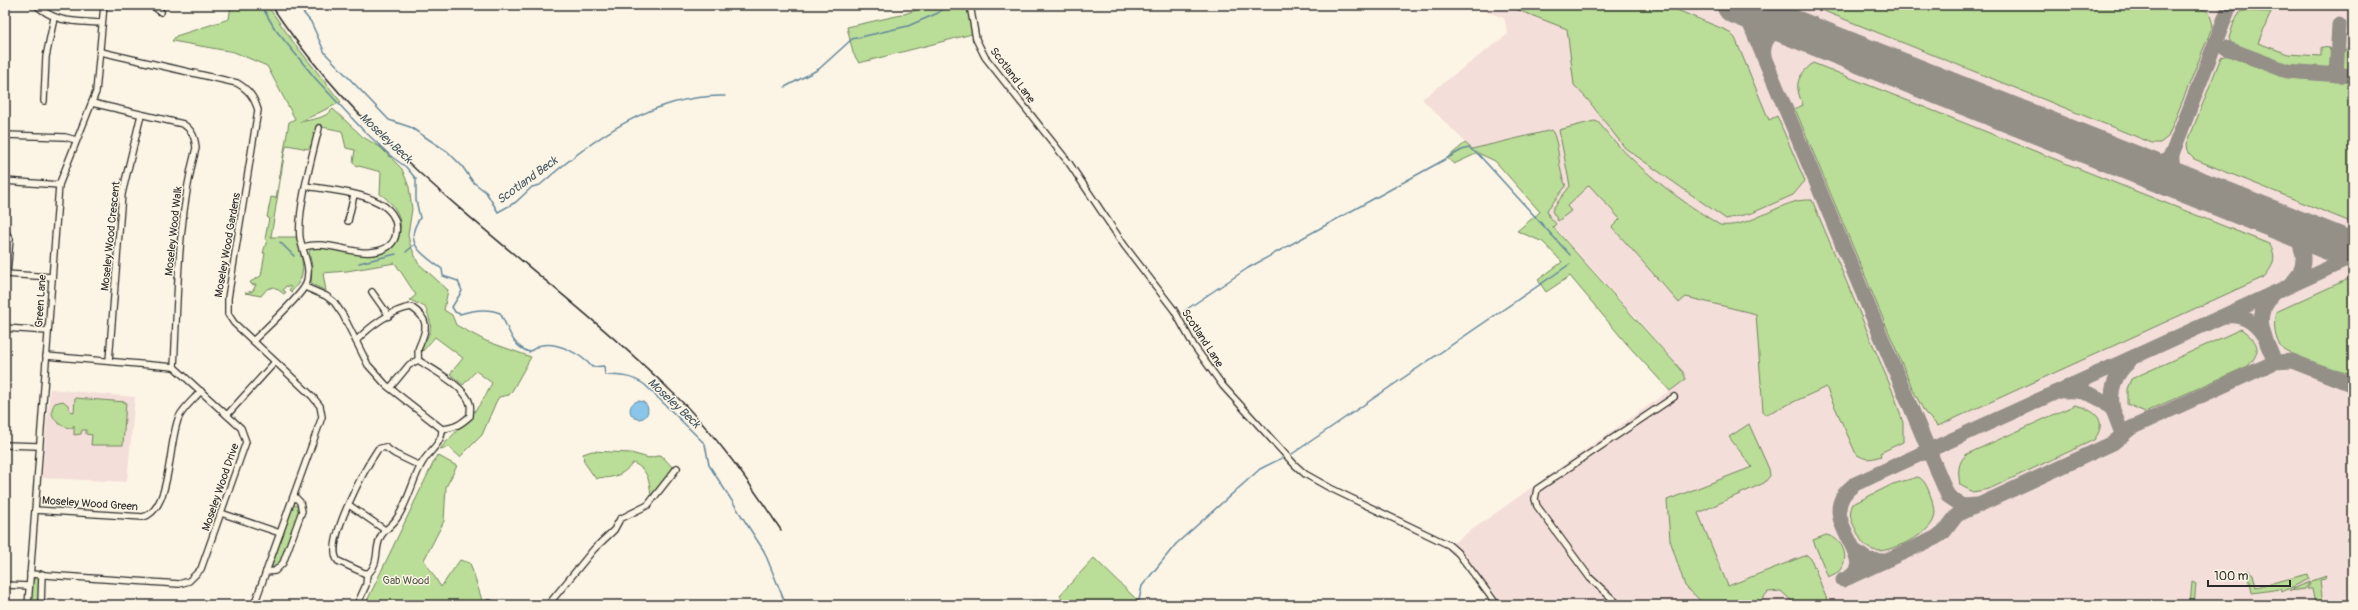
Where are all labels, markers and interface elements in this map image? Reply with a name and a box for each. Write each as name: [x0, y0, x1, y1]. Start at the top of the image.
street label: Scotland Lane: [987, 45, 1038, 106]
water label: Moseley Beck: [356, 110, 416, 167]
water label: Scotland Beck: [494, 153, 561, 207]
street label: Moseley Wood Crescent: [98, 180, 123, 292]
street label: Moseley Wood Walk: [162, 185, 185, 276]
street label: Moseley Wood Gardens: [212, 192, 243, 298]
street label: Green Lane: [32, 274, 49, 328]
street label: Scotland Lane: [1179, 307, 1226, 370]
water label: Moseley Beck: [644, 375, 704, 432]
street label: Moseley Wood Drive: [199, 441, 242, 533]
street label: Moseley Wood Green: [42, 494, 138, 513]
scale bar: [2208, 562, 2290, 588]
text: 100 m: [2214, 569, 2249, 584]
park label: Gab Wood: [383, 574, 429, 587]

